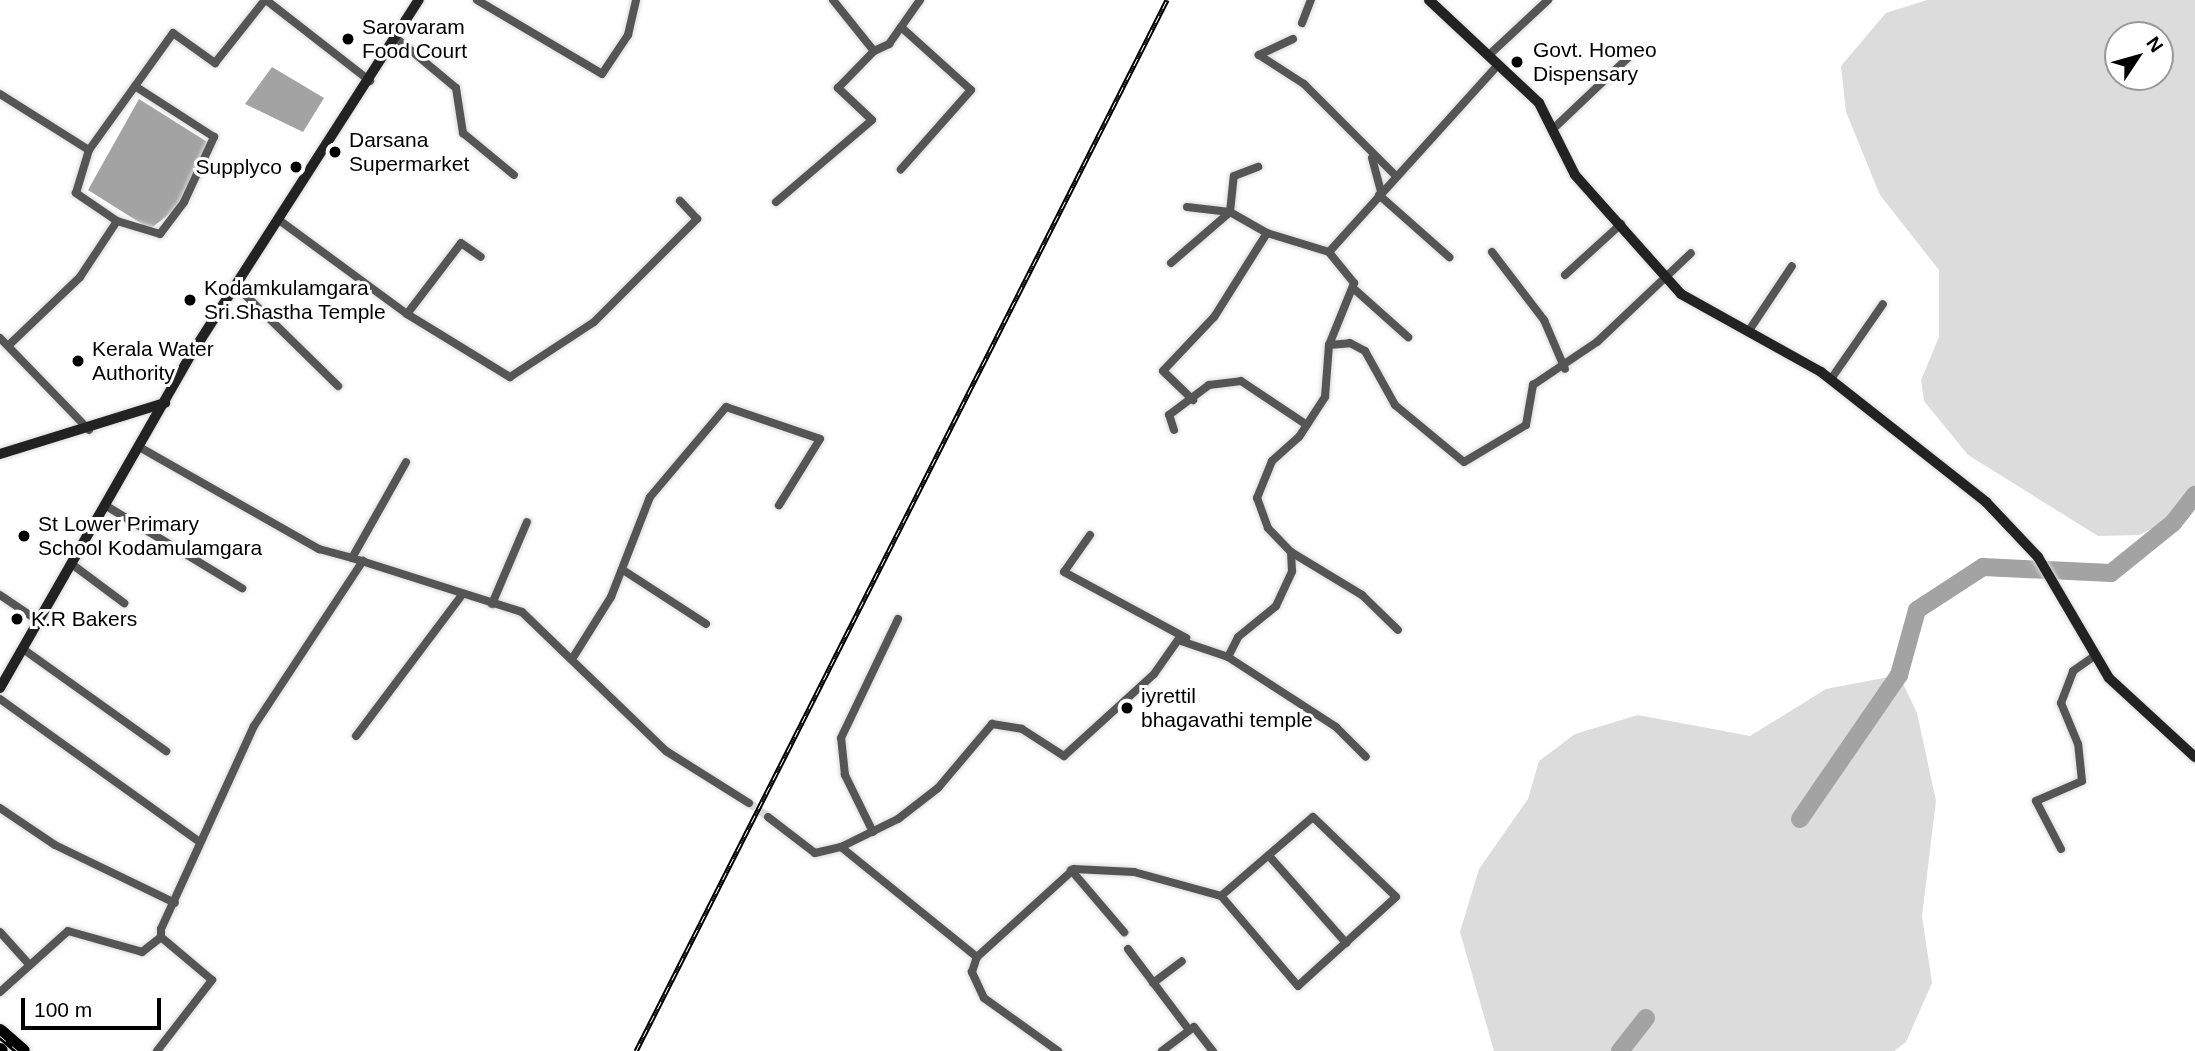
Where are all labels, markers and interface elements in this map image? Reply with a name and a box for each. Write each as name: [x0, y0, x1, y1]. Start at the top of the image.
place label: Sarovaram Food Court: [362, 14, 467, 64]
north arrow: [2104, 21, 2174, 91]
marker: Sarovaram Food Court: [340, 31, 356, 47]
text: N: [2142, 33, 2167, 56]
place label: Govt. Homeo Dispensary: [1533, 37, 1657, 87]
marker: Govt. Homeo Dispensary: [1507, 52, 1527, 72]
place label: Darsana Supermarket: [349, 127, 469, 177]
marker: Darsana Supermarket: [327, 144, 343, 160]
place label: Supplyco: [196, 154, 282, 180]
marker: Supplyco: [288, 159, 304, 175]
place label: Kodamkulamgara Sri.Shastha Temple: [204, 275, 386, 325]
marker: Kodamkulamgara Sri.Shastha Temple: [182, 292, 198, 308]
place label: Kerala Water Authority: [92, 336, 214, 386]
marker: Kerala Water Authority: [70, 353, 86, 369]
place label: St Lower Primary School Kodamulamgara: [38, 511, 262, 561]
marker: St Lower Primary School Kodamulamgara: [16, 528, 32, 544]
place label: K.R Bakers: [31, 606, 137, 632]
marker: K.R Bakers: [9, 611, 25, 627]
place label: iyrettil bhagavathi temple: [1141, 683, 1313, 733]
marker: iyrettil bhagavathi temple: [1119, 700, 1135, 716]
scale bar: [24, 984, 164, 1028]
text: 100 m: [34, 998, 92, 1021]

